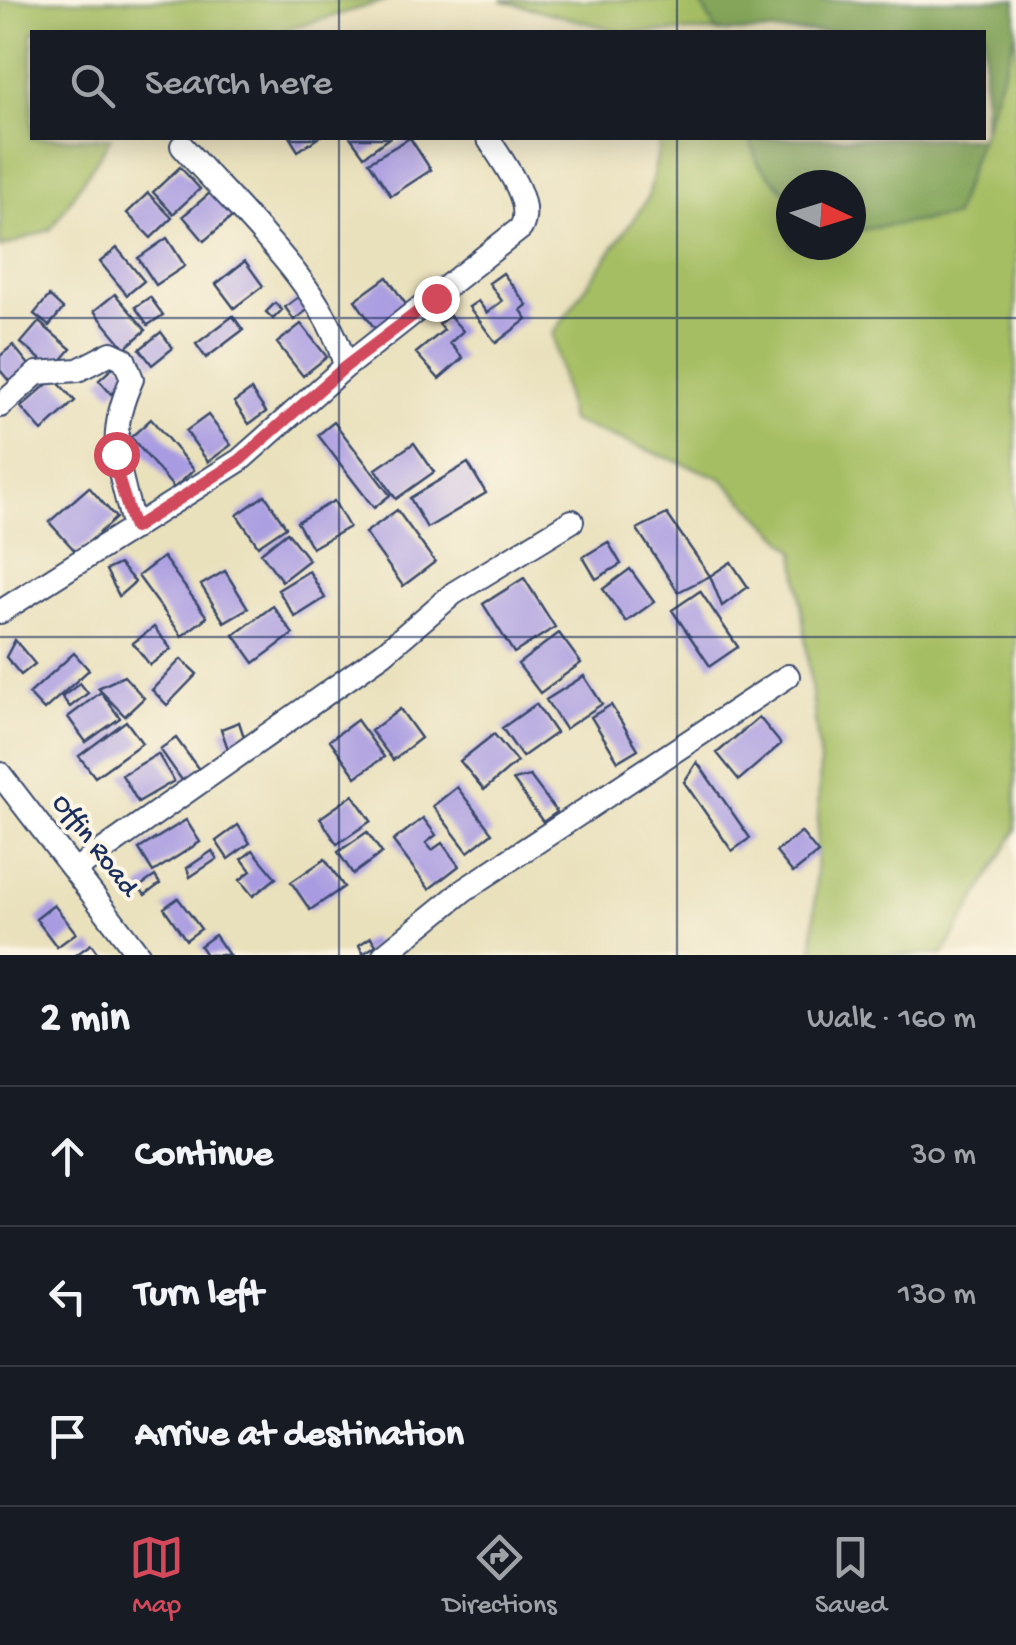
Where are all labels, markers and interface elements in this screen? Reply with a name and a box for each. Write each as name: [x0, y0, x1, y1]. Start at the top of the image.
search box: [30, 30, 986, 140]
icon: search: [65, 58, 120, 113]
text: Search here: [145, 63, 332, 107]
north arrow: [776, 170, 866, 260]
route end: [414, 276, 460, 322]
route start: [94, 432, 140, 478]
street label: Offin Road: [44, 788, 146, 906]
text: 2 min: [40, 996, 129, 1045]
text: Walk · 160 m: [807, 1001, 976, 1039]
icon: ahead: [40, 1129, 95, 1184]
text: Continue: [135, 1134, 273, 1178]
text: 30 m: [911, 1137, 976, 1175]
icon: left: [40, 1269, 95, 1324]
text: Turn left: [135, 1274, 263, 1318]
text: 130 m: [898, 1277, 976, 1315]
icon: arrive: [40, 1409, 95, 1464]
text: Arrive at destination: [135, 1414, 464, 1458]
tab: Map: [129, 1530, 184, 1623]
tab: Directions: [443, 1530, 557, 1623]
tab: Saved: [815, 1530, 887, 1623]

